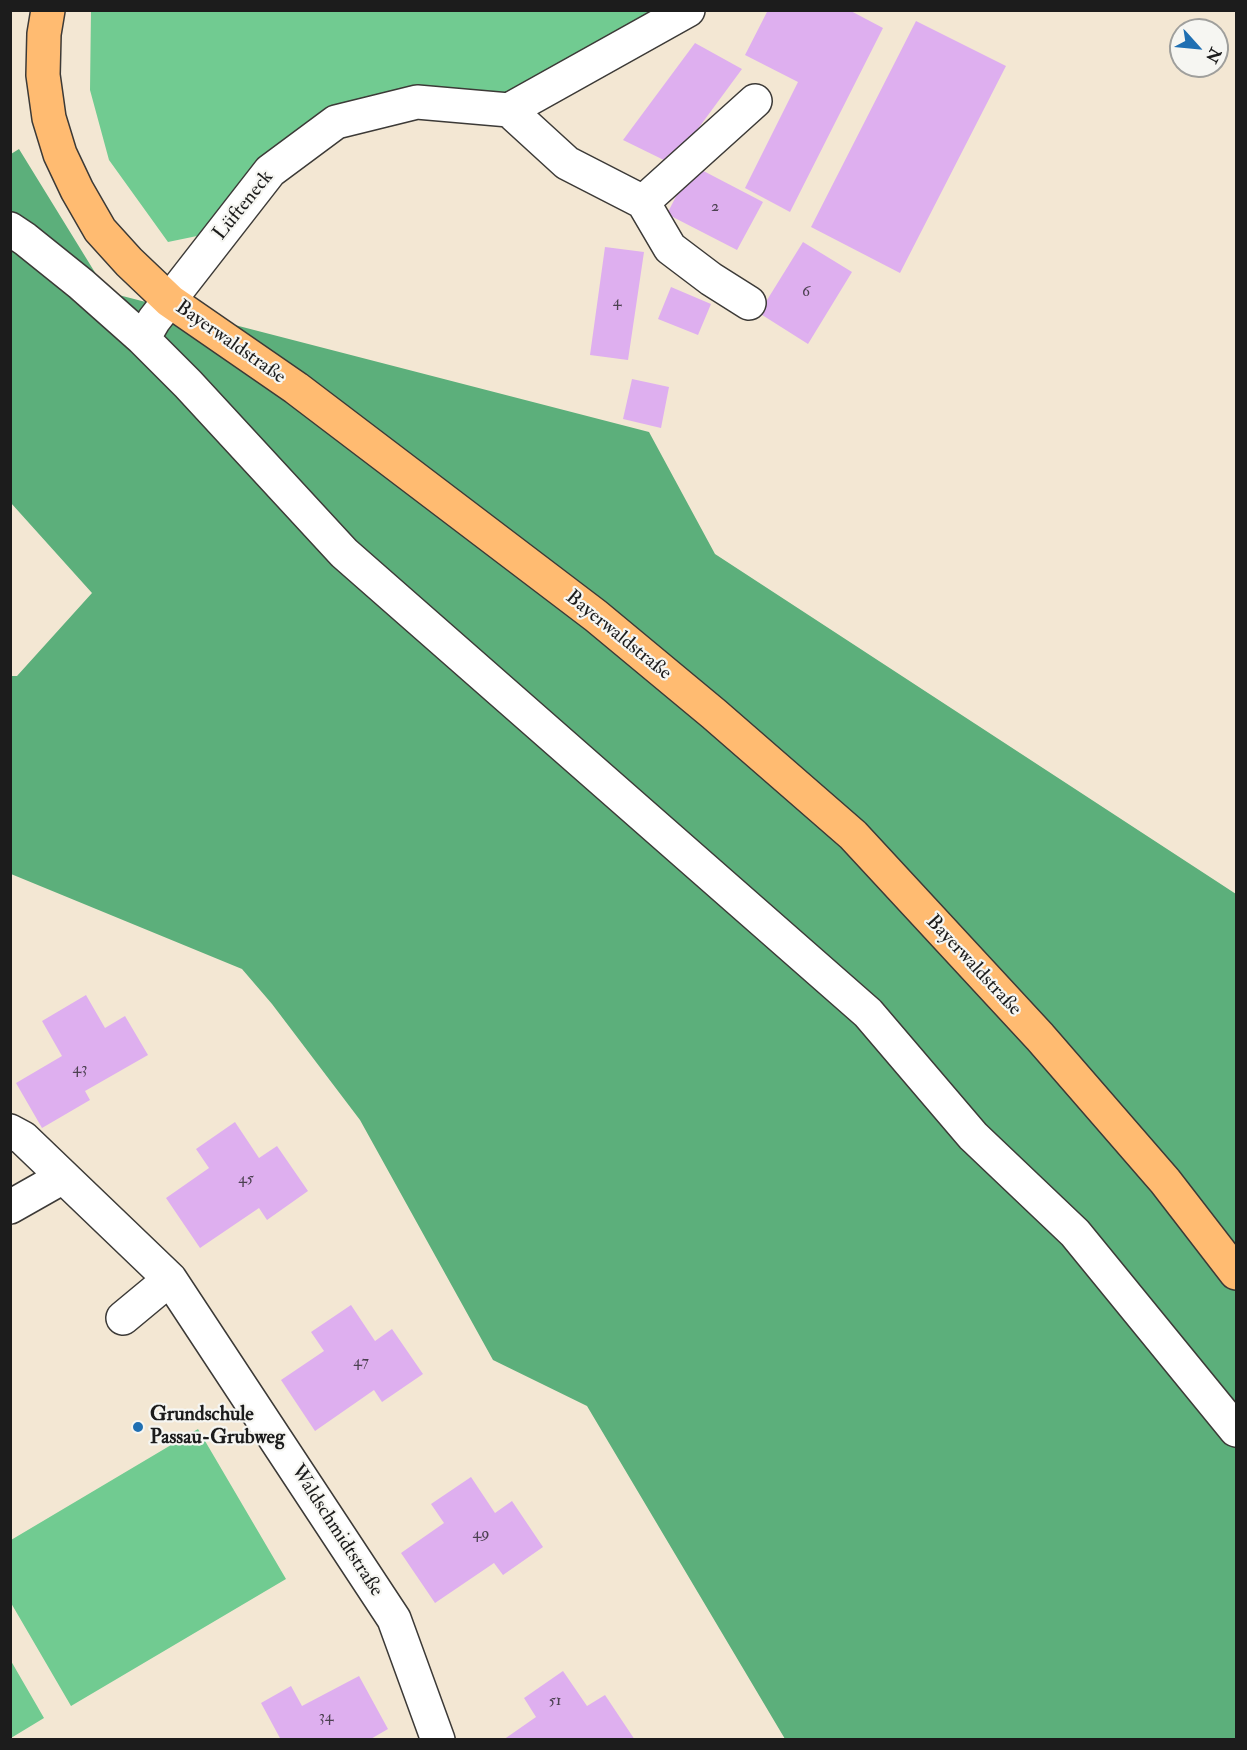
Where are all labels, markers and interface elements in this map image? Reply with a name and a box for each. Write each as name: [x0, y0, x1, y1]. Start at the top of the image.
north arrow: [1169, 18, 1229, 78]
text: N: [1201, 44, 1225, 66]
street label: Lüfteneck: [209, 166, 279, 246]
house number: 2: [711, 198, 719, 218]
house number: 6: [802, 283, 810, 303]
house number: 4: [613, 293, 621, 313]
street label: Bayerwaldstraße: [170, 296, 290, 390]
street label: Bayerwaldstraße: [560, 586, 676, 686]
street label: Bayerwaldstraße: [920, 911, 1026, 1021]
house number: 43: [73, 1060, 87, 1080]
house number: 45: [238, 1170, 254, 1190]
house number: 47: [353, 1353, 369, 1373]
place label: Grundschule Passau-Grubweg: [150, 1404, 285, 1451]
marker: Grundschule Passau-Grubweg: [131, 1420, 145, 1434]
street label: Waldschmidtstraße: [284, 1461, 388, 1601]
house number: 49: [473, 1525, 489, 1545]
house number: 51: [549, 1692, 561, 1712]
house number: 34: [319, 1708, 333, 1728]

